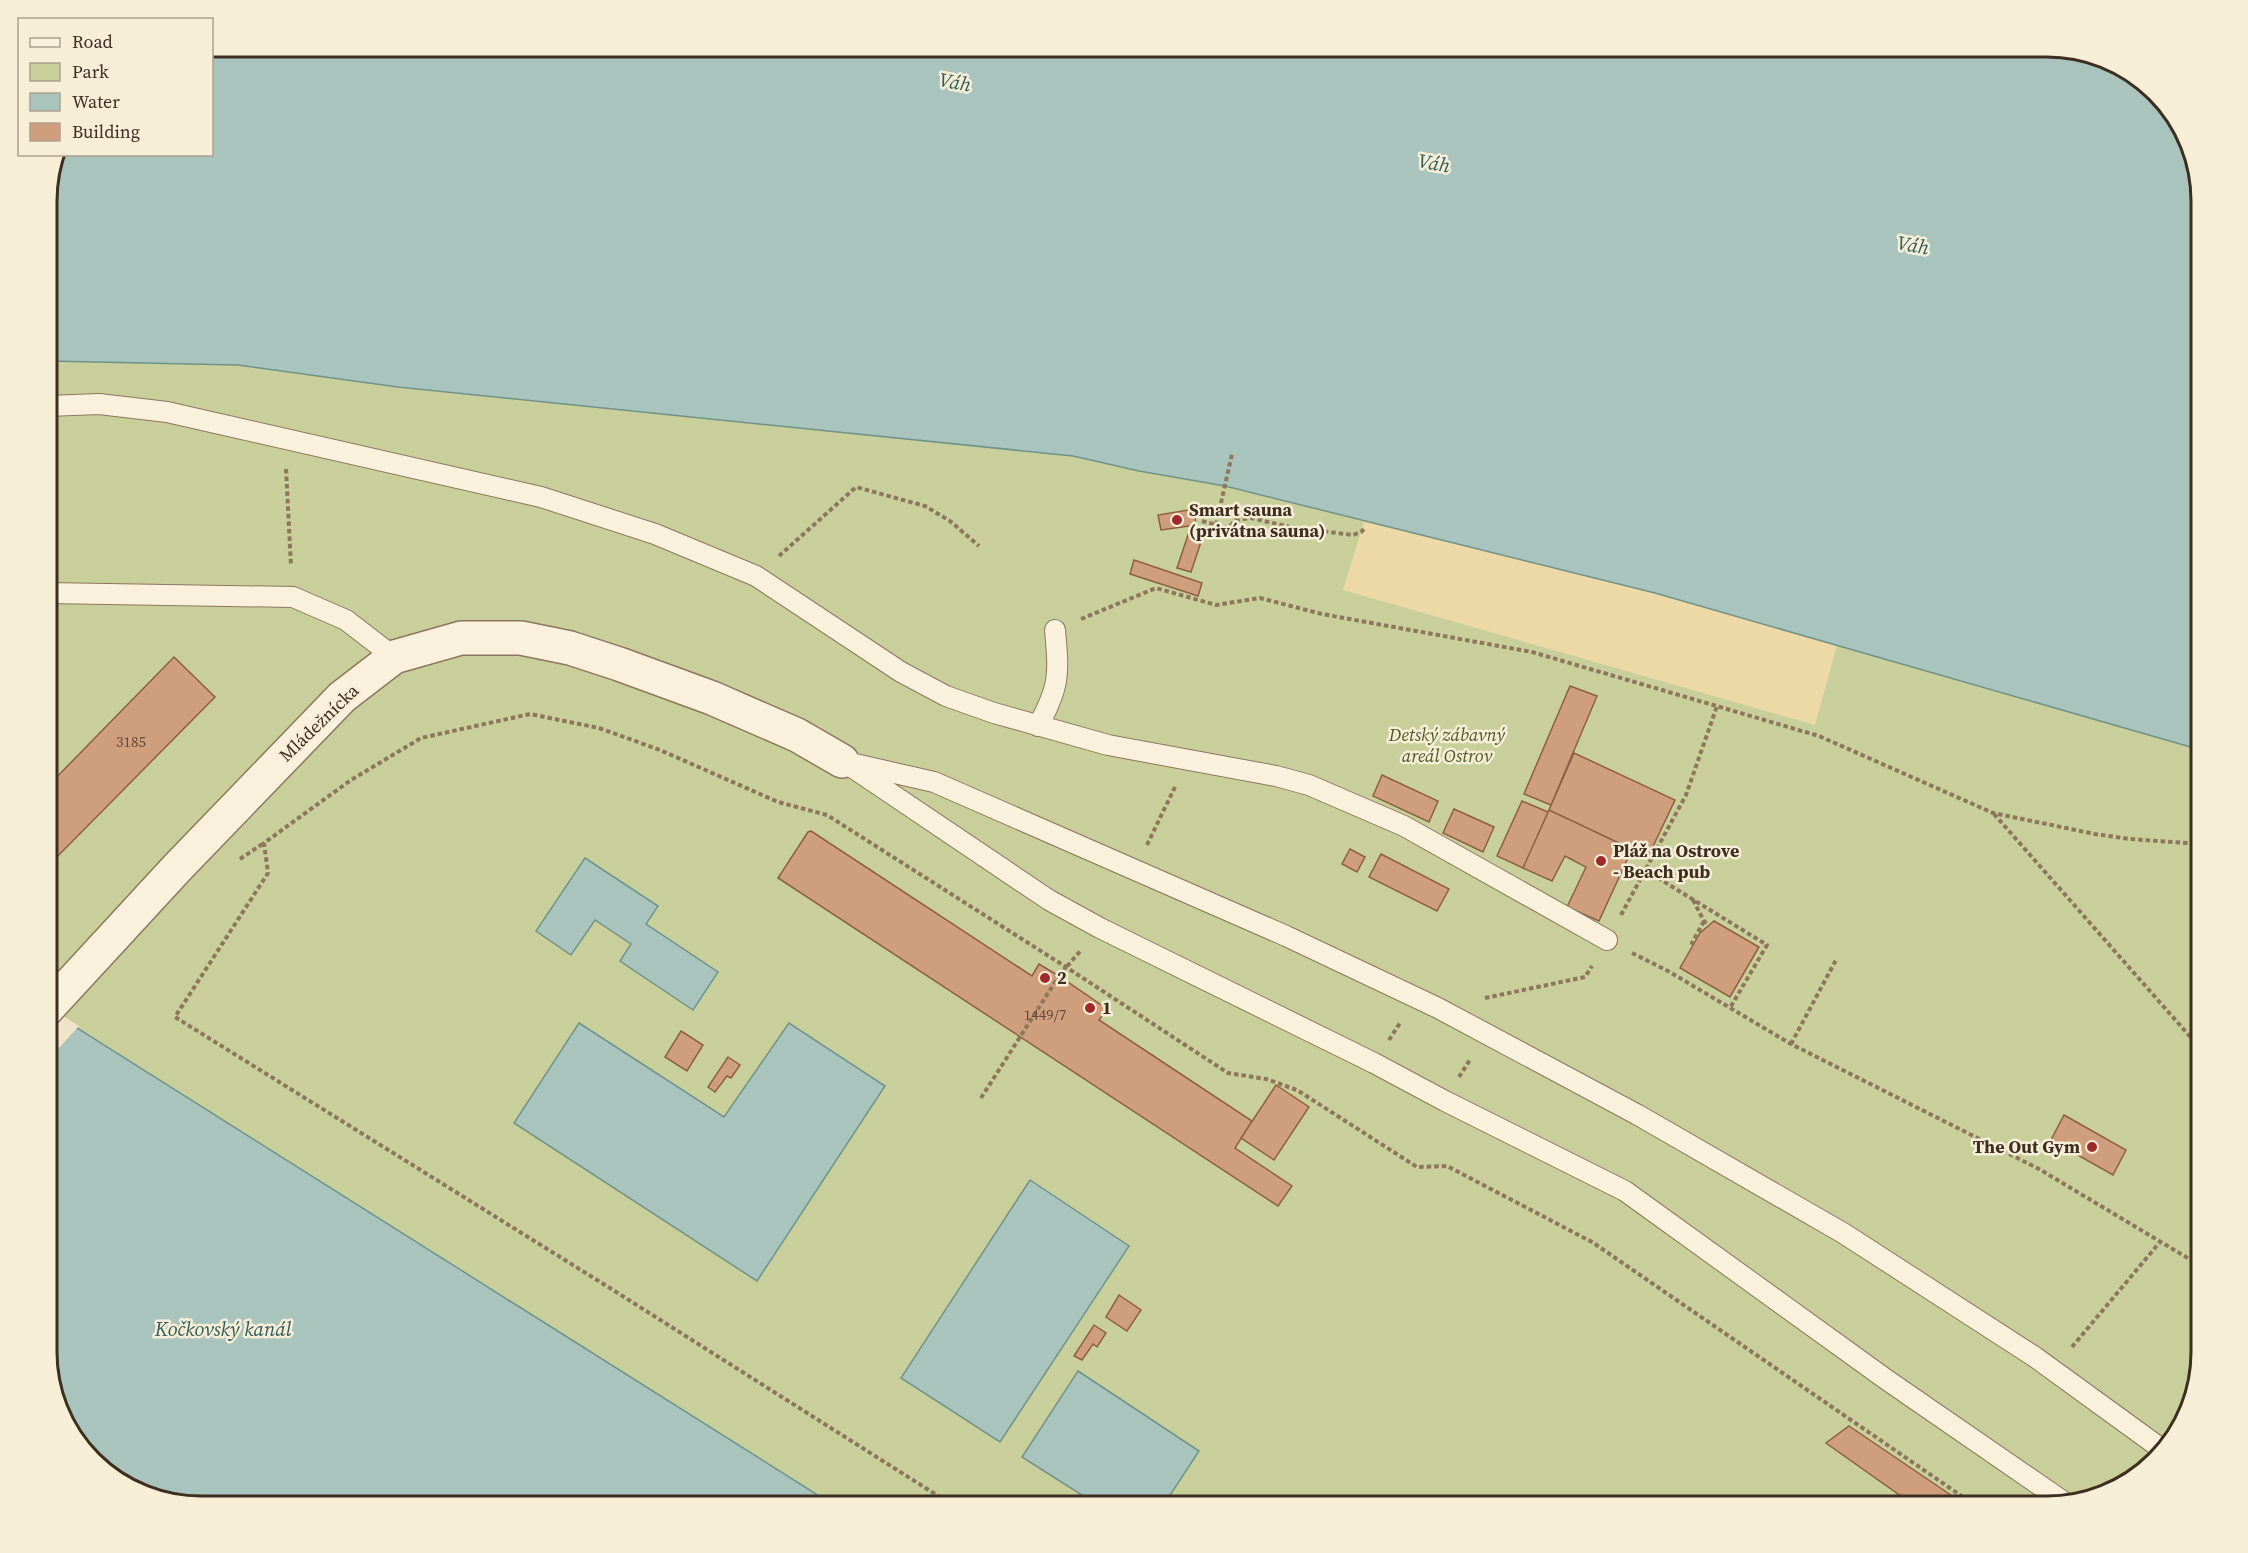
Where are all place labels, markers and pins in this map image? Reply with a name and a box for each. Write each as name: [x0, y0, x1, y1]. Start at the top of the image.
place label: Smart sauna (privátna sauna): [1189, 497, 1325, 543]
marker: Smart sauna (privátna sauna): [1170, 513, 1184, 527]
place label: Pláž na Ostrove - Beach pub: [1613, 838, 1739, 884]
marker: Pláž na Ostrove - Beach pub: [1594, 854, 1608, 868]
place label: 2: [1057, 965, 1067, 990]
marker: 2: [1038, 971, 1052, 985]
place label: 1: [1102, 995, 1112, 1020]
marker: 1: [1083, 1001, 1097, 1015]
place label: The Out Gym: [1973, 1134, 2080, 1159]
marker: The Out Gym: [2085, 1140, 2099, 1154]

